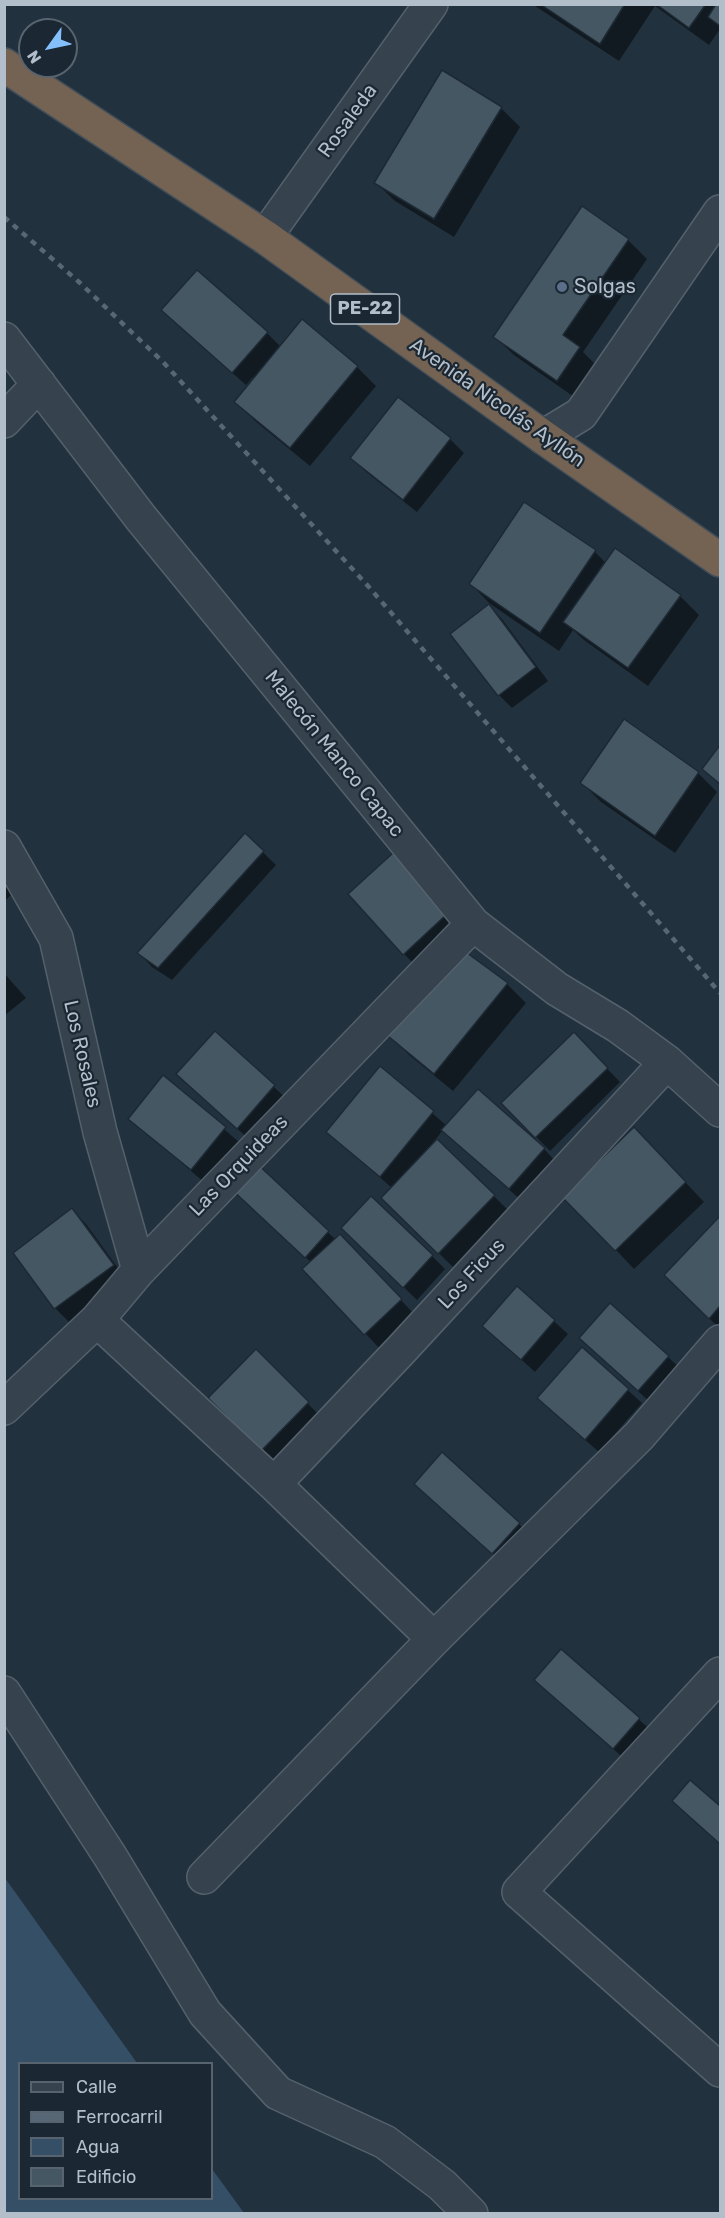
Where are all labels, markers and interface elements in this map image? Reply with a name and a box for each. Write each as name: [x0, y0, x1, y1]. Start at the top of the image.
north arrow: [18, 18, 78, 78]
text: N: [23, 47, 45, 67]
street label: Rosaleda: [313, 80, 383, 162]
place label: Solgas: [574, 275, 636, 299]
marker: Solgas: [555, 280, 569, 294]
road number: PE-22: [330, 294, 400, 324]
street label: Avenida Nicolás Ayllón: [405, 333, 589, 473]
street label: Malecón Manco Capac: [259, 666, 409, 842]
street label: Los Rosales: [58, 998, 106, 1110]
street label: Las Orquideas: [185, 1110, 293, 1222]
street label: Los Ficus: [433, 1234, 511, 1314]
legend: [18, 2062, 213, 2200]
text: Calle: [76, 2076, 117, 2098]
text: Ferrocarril: [76, 2106, 163, 2128]
text: Agua: [76, 2136, 119, 2158]
text: Edificio: [76, 2166, 136, 2188]

